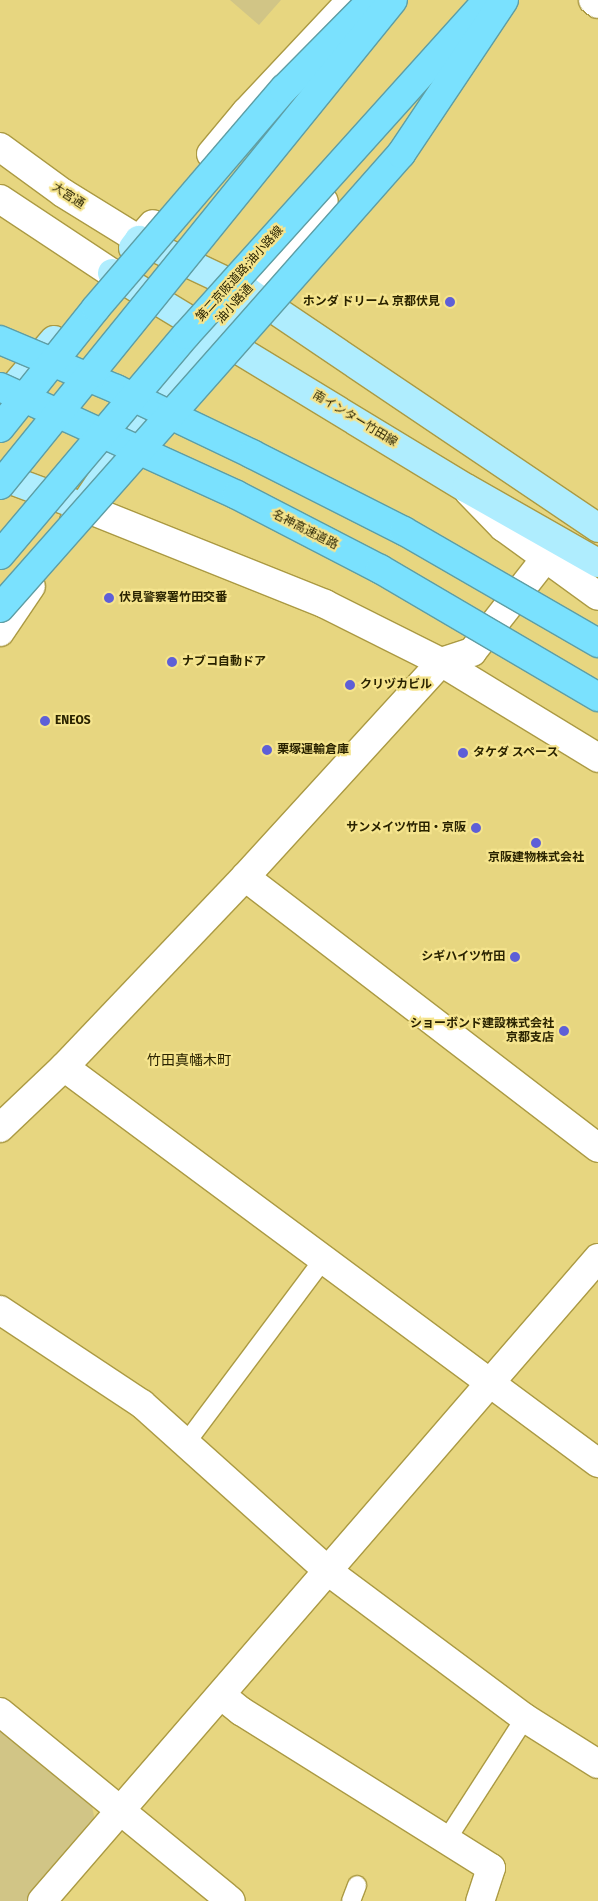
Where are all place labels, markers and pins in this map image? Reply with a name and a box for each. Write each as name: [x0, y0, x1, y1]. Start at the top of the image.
place label: ホンダ ドリーム 京都伏見: [302, 295, 440, 309]
marker: ホンダ ドリーム 京都伏見: [444, 296, 456, 308]
place label: 伏見警察署竹田交番: [119, 591, 227, 605]
marker: 伏見警察署竹田交番: [103, 592, 115, 604]
place label: ナブコ自動ドア: [182, 655, 266, 669]
marker: ナブコ自動ドア: [166, 656, 178, 668]
place label: クリヅカビル: [360, 678, 432, 692]
marker: クリヅカビル: [344, 679, 356, 691]
place label: ENEOS: [55, 714, 91, 728]
marker: ENEOS: [39, 715, 51, 727]
place label: 栗塚運輸倉庫: [277, 743, 349, 757]
marker: 栗塚運輸倉庫: [261, 744, 273, 756]
place label: タケダ スペース: [473, 746, 560, 760]
marker: タケダ スペース: [457, 747, 469, 759]
place label: サンメイツ竹田・京阪: [346, 821, 466, 835]
marker: サンメイツ竹田・京阪: [470, 822, 482, 834]
marker: 京阪建物株式会社: [530, 837, 542, 849]
place label: 京阪建物株式会社: [488, 851, 584, 865]
place label: シギハイツ竹田: [421, 950, 505, 964]
marker: シギハイツ竹田: [509, 951, 521, 963]
place label: ショーボンド建設株式会社 京都支店: [410, 1017, 554, 1045]
marker: ショーボンド建設株式会社 京都支店: [558, 1025, 570, 1037]

